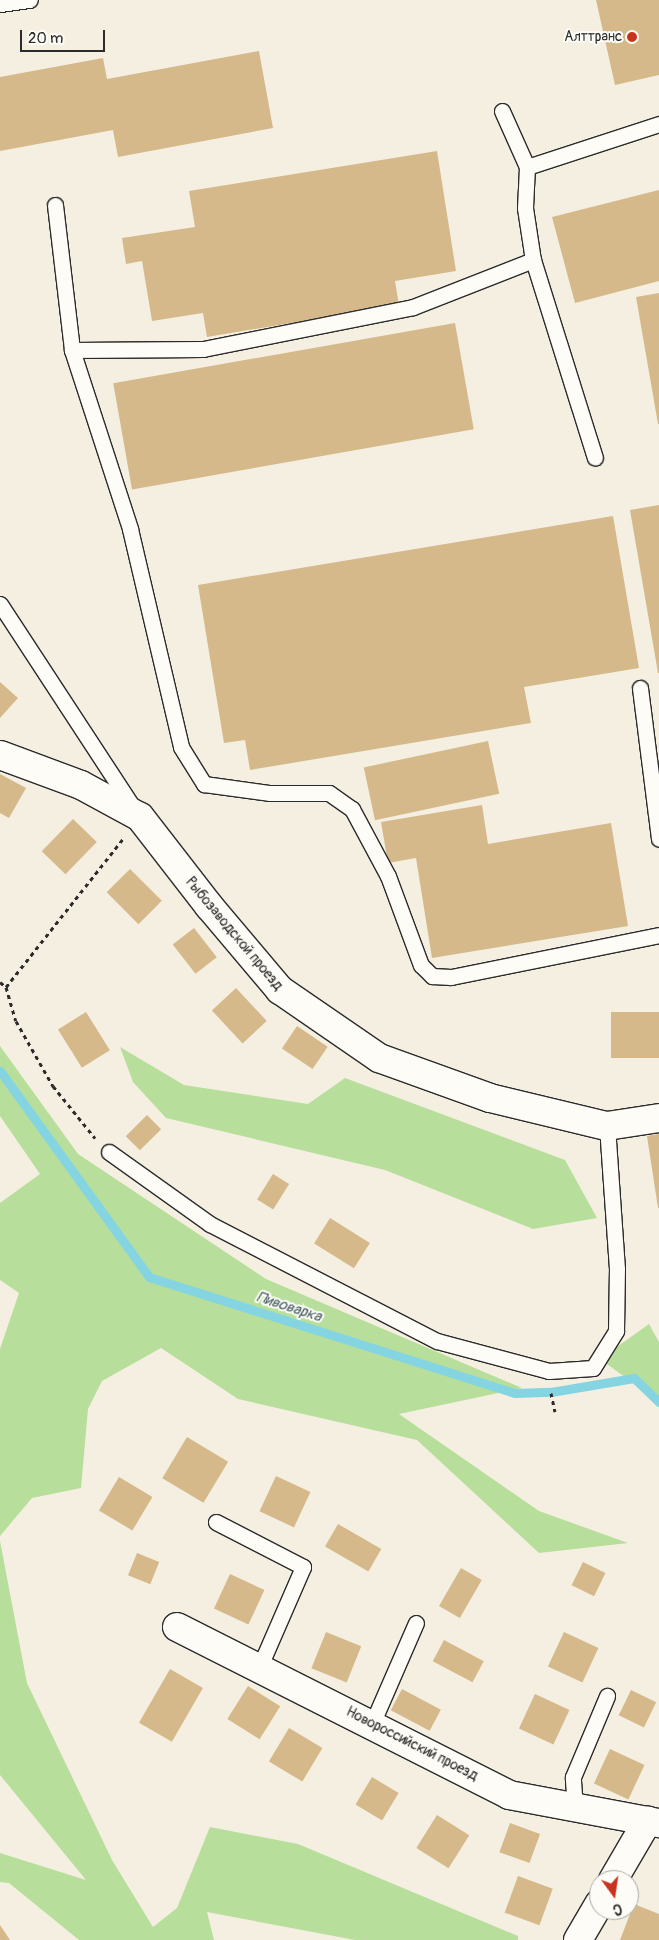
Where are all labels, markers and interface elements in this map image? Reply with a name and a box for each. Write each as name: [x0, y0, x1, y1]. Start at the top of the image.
scale bar: [22, 20, 108, 52]
text: 20 m: [28, 29, 63, 48]
place label: Алттранс: [564, 29, 622, 45]
marker: Алттранс: [626, 31, 638, 43]
street label: Рыбозаводской проезд: [182, 874, 286, 994]
water label: Пивоварка: [254, 1288, 324, 1326]
street label: Новороссийский проезд: [343, 1703, 481, 1785]
north arrow: [589, 1870, 639, 1920]
text: С: [611, 1900, 624, 1918]

